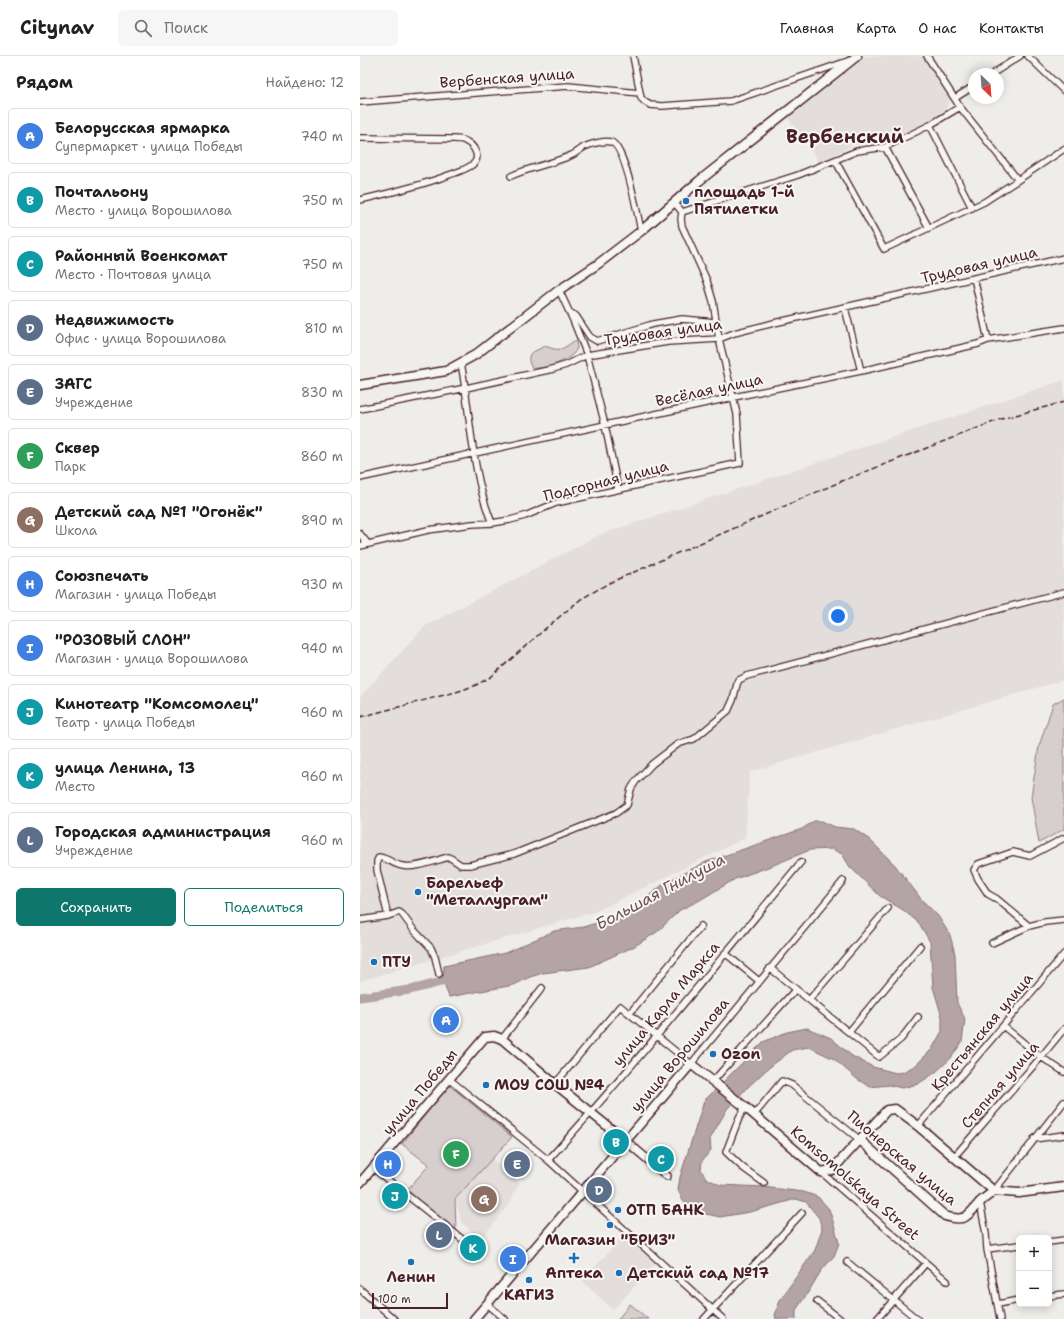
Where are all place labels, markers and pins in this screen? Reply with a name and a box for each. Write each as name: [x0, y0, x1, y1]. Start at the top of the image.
place label: площадь 1-й Пятилетки: [694, 182, 795, 219]
marker: площадь 1-й Пятилетки: [681, 196, 691, 206]
place label: Барельеф "Металлургам": [426, 873, 548, 910]
marker: Барельеф "Металлургам": [413, 887, 423, 897]
place label: ПТУ: [382, 952, 411, 972]
marker: ПТУ: [369, 957, 379, 967]
pin: A: [433, 1005, 459, 1035]
place label: Ozon: [721, 1044, 761, 1064]
marker: Ozon: [708, 1049, 718, 1059]
place label: МОУ СОШ №4: [494, 1075, 605, 1095]
marker: МОУ СОШ №4: [481, 1080, 491, 1090]
pin: B: [603, 1127, 629, 1157]
pin: F: [443, 1139, 469, 1169]
pin: C: [648, 1144, 674, 1174]
pin: H: [375, 1149, 401, 1179]
pin: E: [504, 1149, 530, 1179]
pin: D: [586, 1175, 612, 1205]
pin: J: [382, 1181, 408, 1211]
pin: G: [471, 1184, 497, 1214]
place label: ОТП БАНК: [626, 1200, 704, 1220]
marker: ОТП БАНК: [613, 1205, 623, 1215]
pin: L: [426, 1220, 452, 1250]
marker: Магазин "БРИЗ": [605, 1220, 615, 1230]
place label: Магазин "БРИЗ": [545, 1230, 676, 1250]
pin: K: [460, 1233, 486, 1263]
pin: I: [500, 1244, 526, 1274]
marker: Аптека: [569, 1253, 579, 1263]
marker: Ленин: [406, 1257, 416, 1267]
place label: Аптека: [545, 1263, 604, 1283]
place label: Детский сад №17: [627, 1263, 769, 1283]
place label: Ленин: [387, 1267, 435, 1287]
marker: Детский сад №17: [614, 1268, 624, 1278]
marker: КАГИЗ: [524, 1275, 534, 1285]
place label: КАГИЗ: [504, 1285, 554, 1305]

